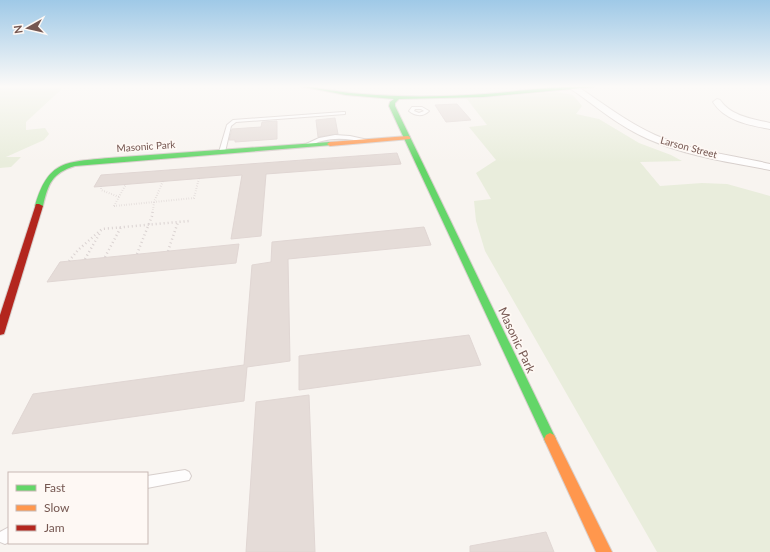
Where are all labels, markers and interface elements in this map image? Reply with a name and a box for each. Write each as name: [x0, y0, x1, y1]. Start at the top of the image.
north arrow: [8, 8, 48, 48]
text: N: [11, 24, 25, 35]
street label: Larson Street: [659, 134, 719, 160]
street label: Masonic Park: [116, 138, 177, 154]
street label: Masonic Park: [495, 305, 539, 376]
legend: [8, 472, 148, 544]
text: Fast: [44, 480, 66, 495]
text: Slow: [44, 500, 70, 515]
text: Jam: [44, 520, 65, 535]

